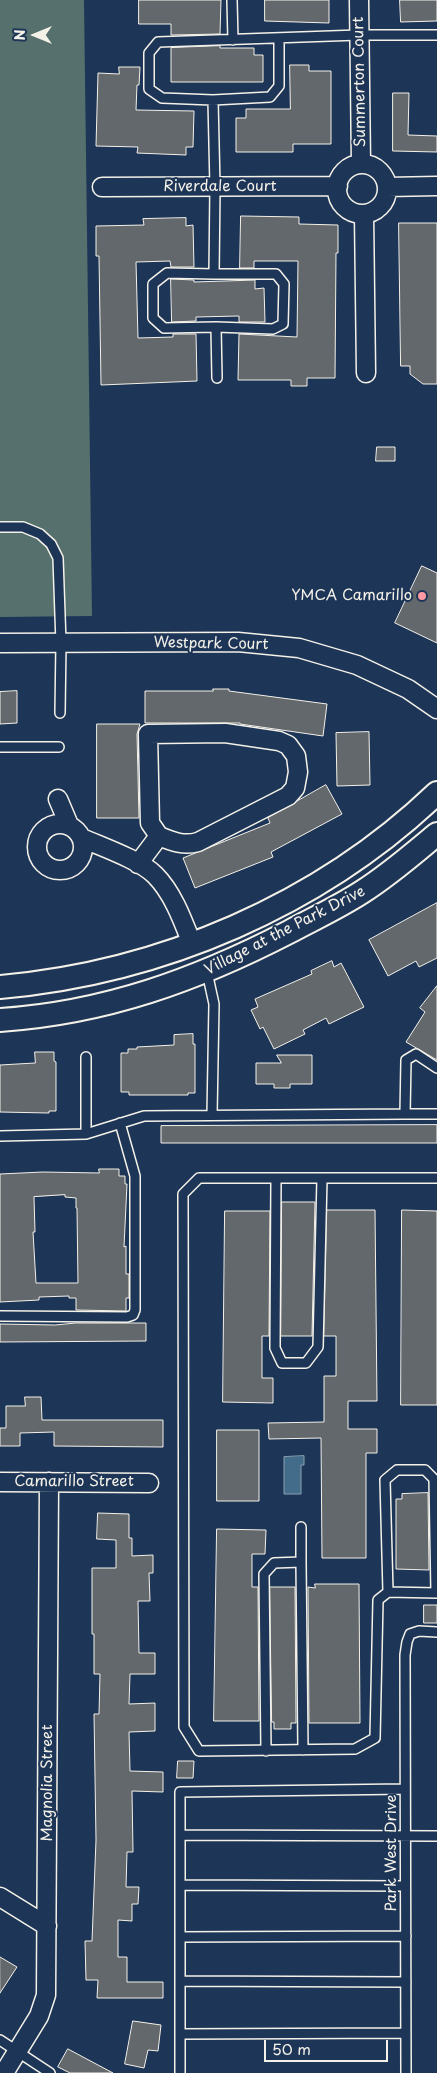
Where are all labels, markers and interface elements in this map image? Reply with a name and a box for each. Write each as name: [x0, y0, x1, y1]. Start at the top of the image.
north arrow: [10, 10, 60, 60]
street label: Summerton Court: [350, 17, 370, 147]
text: N: [9, 29, 30, 41]
street label: Riverdale Court: [163, 178, 277, 196]
place label: YMCA Camarillo: [291, 587, 412, 605]
marker: YMCA Camarillo: [416, 590, 428, 602]
street label: Westpark Court: [153, 634, 269, 654]
street label: Village at the Park Drive: [202, 883, 368, 979]
street label: Camarillo Street: [14, 1473, 134, 1491]
street label: Magnolia Street: [39, 1724, 57, 1842]
street label: Park West Drive: [383, 1795, 401, 1911]
scale bar: [267, 2030, 391, 2062]
text: 50 m: [272, 2037, 311, 2060]

